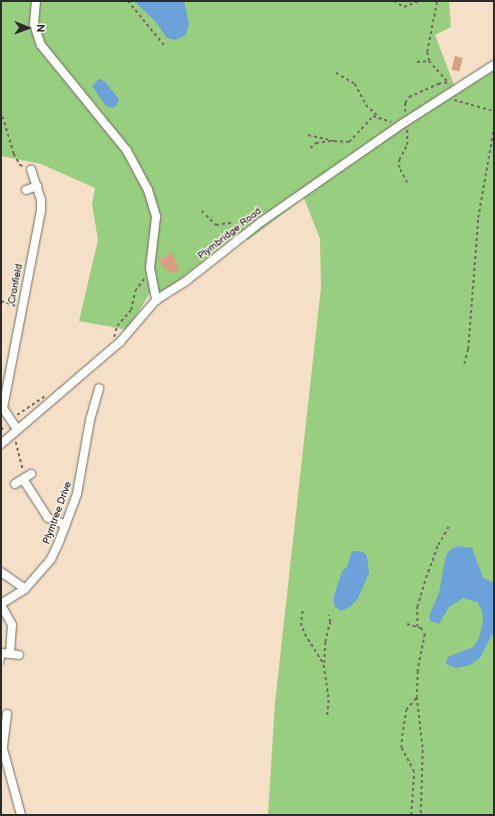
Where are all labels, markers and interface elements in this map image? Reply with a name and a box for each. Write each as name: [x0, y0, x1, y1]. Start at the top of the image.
north arrow: [8, 8, 48, 48]
text: N: [34, 24, 47, 32]
street label: Plymbridge Road: [196, 205, 264, 263]
street label: Cranfield: [6, 263, 26, 305]
street label: Plymtree Drive: [41, 480, 75, 546]

